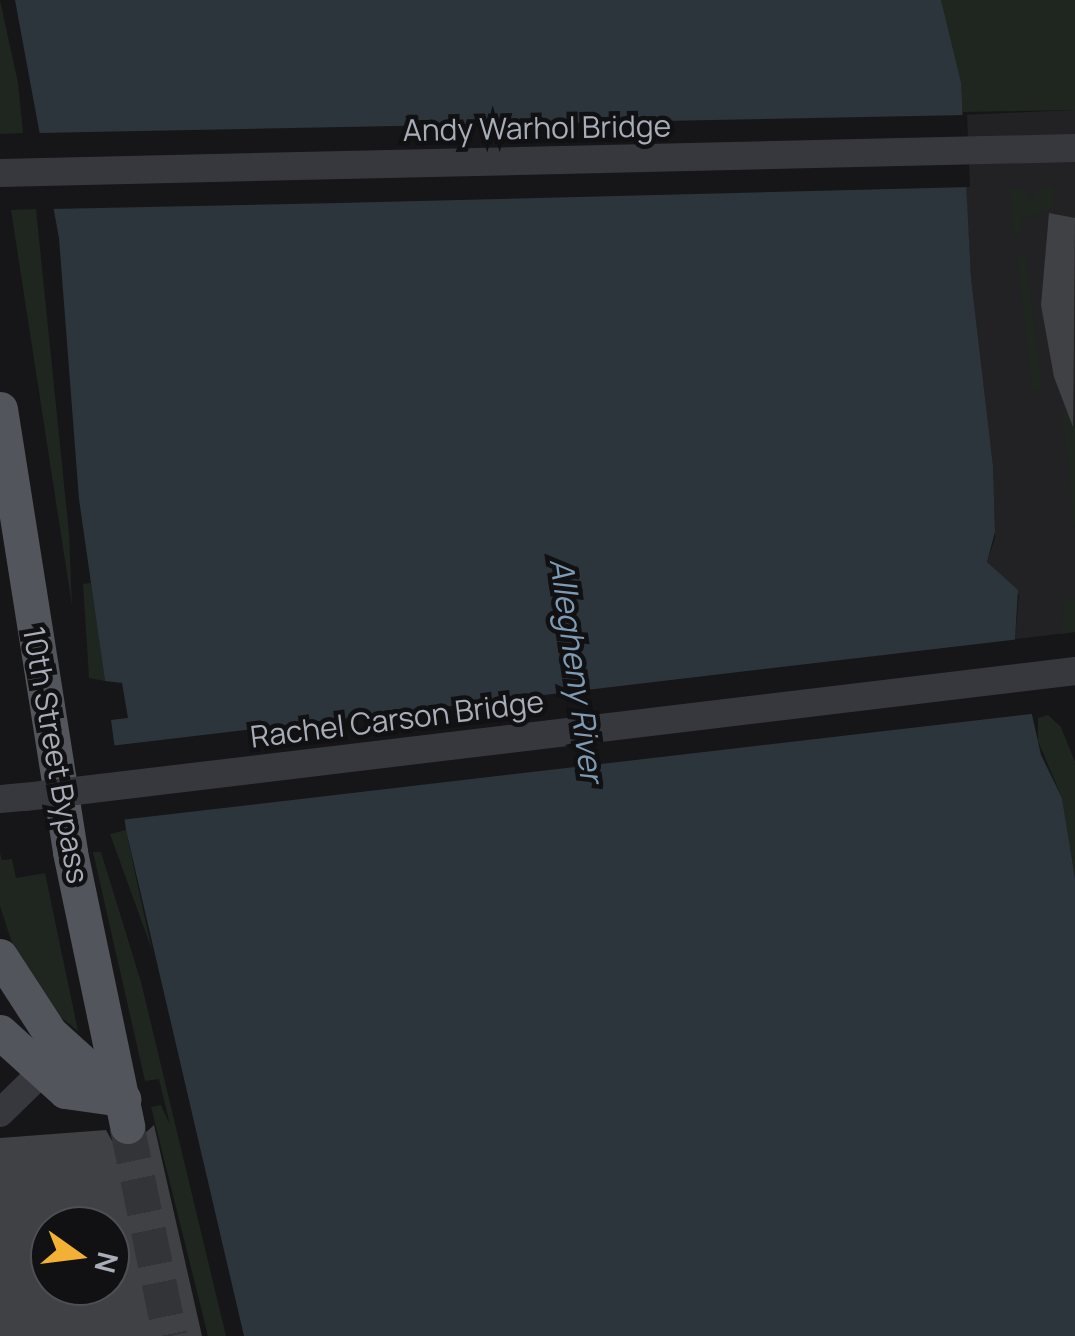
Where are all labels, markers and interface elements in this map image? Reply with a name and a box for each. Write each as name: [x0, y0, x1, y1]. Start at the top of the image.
street label: Andy Warhol Bridge: [403, 108, 671, 148]
water label: Allegheny River: [542, 556, 612, 784]
street label: 10th Street Bypass: [16, 624, 96, 886]
street label: Rachel Carson Bridge: [248, 683, 546, 755]
north arrow: [30, 1206, 130, 1306]
text: N: [86, 1248, 128, 1277]

